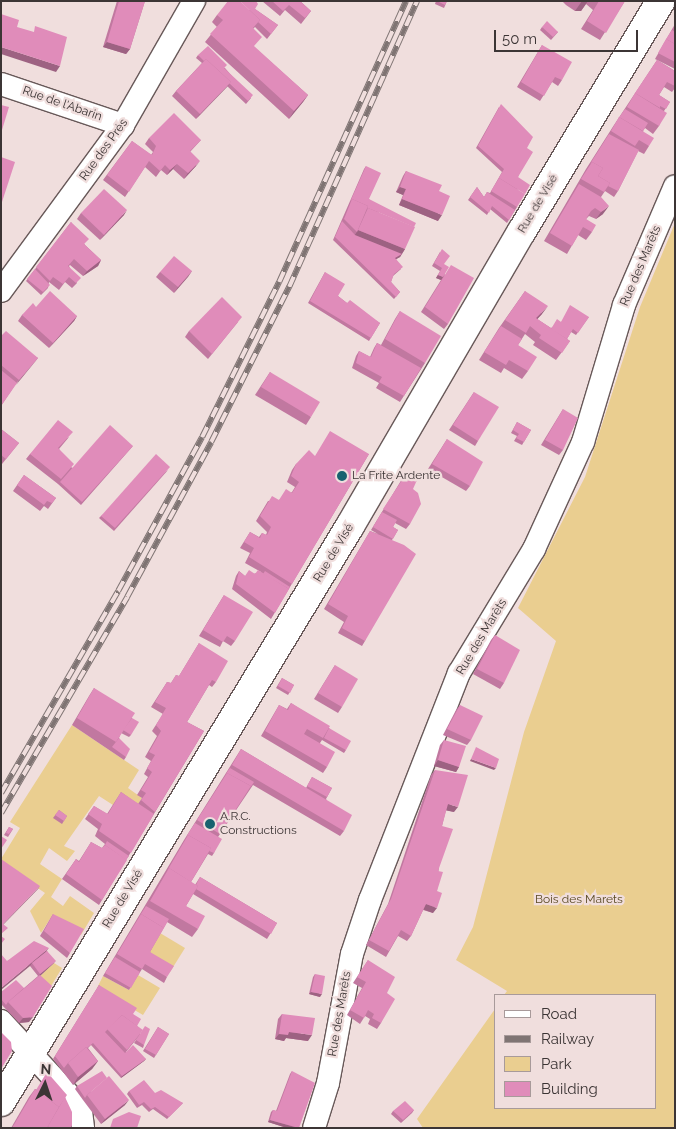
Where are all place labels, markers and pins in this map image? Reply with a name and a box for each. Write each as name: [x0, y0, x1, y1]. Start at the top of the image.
place label: La Frite Ardente: [352, 469, 441, 483]
marker: La Frite Ardente: [336, 470, 348, 482]
place label: A.R.C. Constructions: [220, 810, 297, 838]
marker: A.R.C. Constructions: [204, 818, 216, 830]

